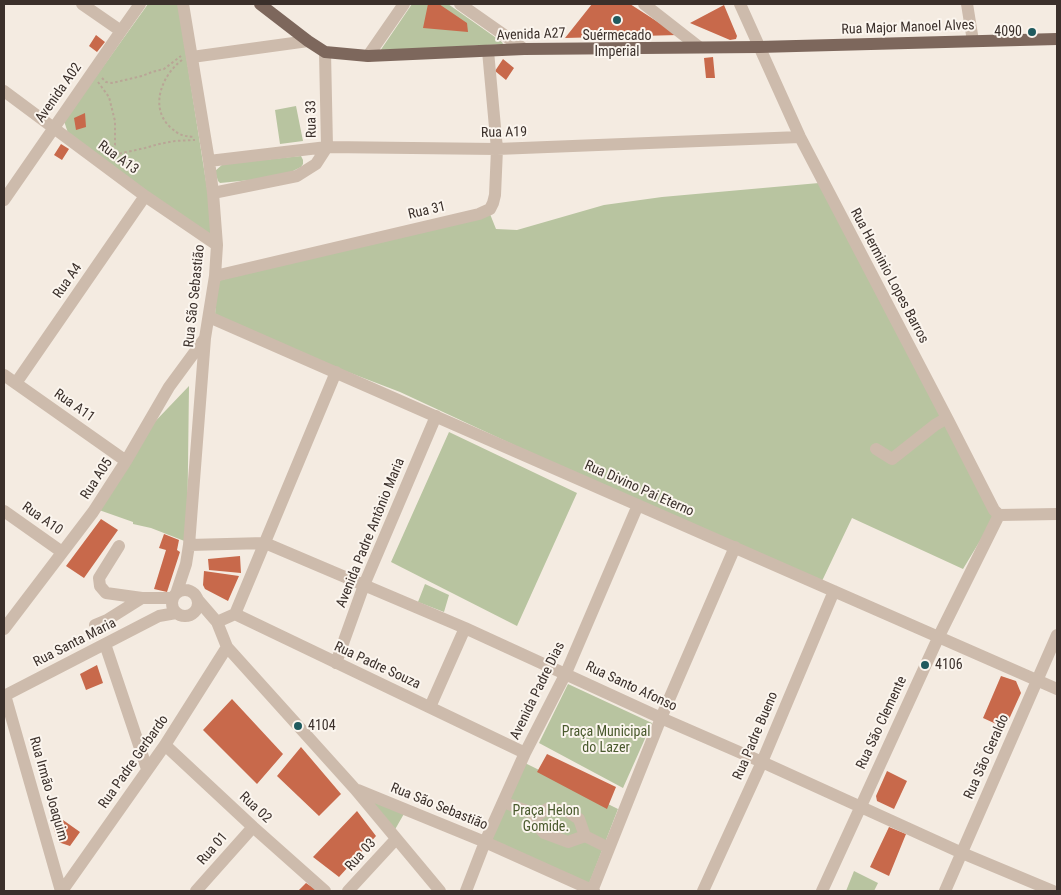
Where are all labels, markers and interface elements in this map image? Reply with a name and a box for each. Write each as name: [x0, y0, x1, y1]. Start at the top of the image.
marker: Suérmecado Imperial: [611, 14, 623, 26]
street label: Rua Major Manoel Alves: [841, 17, 975, 39]
place label: 4090: [994, 24, 1022, 40]
street label: Avenida A27: [496, 25, 566, 45]
marker: 4090: [1026, 26, 1038, 38]
place label: Suérmecado Imperial: [582, 28, 652, 60]
street label: Avenida A02: [32, 60, 86, 126]
street label: Rua 33: [303, 100, 321, 138]
street label: Rua A19: [481, 124, 527, 142]
street label: Rua A13: [94, 138, 142, 178]
street label: Rua 31: [407, 199, 447, 223]
street label: Rua Herminio Lopes Barros: [846, 206, 932, 346]
street label: Rua São Sebastião: [181, 244, 209, 348]
street label: Rua A4: [50, 260, 86, 302]
street label: Rua A11: [50, 386, 98, 426]
street label: Rua A05: [77, 455, 117, 503]
street label: Avenida Padre Antônio Maria: [333, 456, 409, 610]
street label: Rua Divino Pai Eterno: [582, 457, 696, 521]
street label: Rua A10: [18, 499, 66, 539]
street label: Rua Santa Maria: [31, 615, 119, 671]
street label: Rua Padre Souza: [331, 639, 423, 693]
street label: Avenida Padre Dias: [507, 639, 569, 743]
place label: 4106: [935, 657, 963, 673]
street label: Rua Santo Afonso: [583, 659, 679, 715]
marker: 4106: [919, 659, 931, 671]
street label: Rua São Clemente: [853, 674, 911, 772]
street label: Rua Padre Bueno: [730, 689, 782, 783]
street label: Rua Padre Gerbardo: [96, 712, 172, 812]
street label: Rua São Geraldo: [961, 712, 1013, 802]
place label: 4104: [308, 718, 336, 734]
marker: 4104: [292, 720, 304, 732]
park label: Praça Municipal do Lazer: [562, 724, 650, 756]
street label: Rua Irmão Joaquim: [25, 735, 71, 843]
street label: Rua São Sebastião: [388, 780, 490, 834]
street label: Rua 02: [235, 789, 275, 827]
park label: Praça Helon Gomide.: [512, 803, 580, 836]
street label: Rua 01: [194, 829, 232, 869]
street label: Rua 03: [342, 835, 380, 875]

